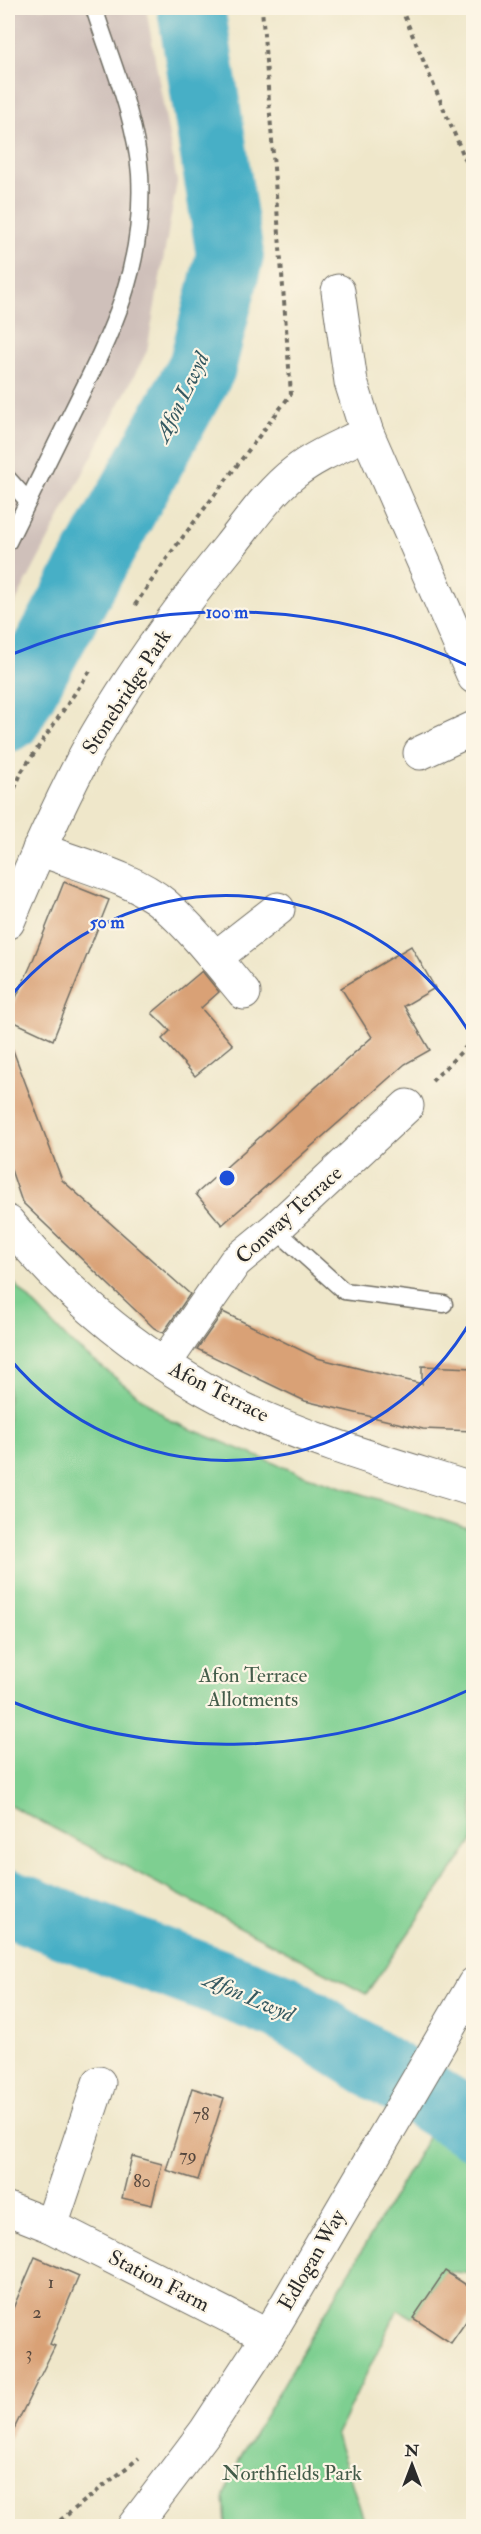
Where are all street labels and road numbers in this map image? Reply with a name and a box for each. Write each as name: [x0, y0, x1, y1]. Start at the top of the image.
street label: Stonebridge Park: [77, 624, 177, 760]
street label: Conway Terrace: [230, 1160, 348, 1270]
street label: Afon Terrace: [164, 1355, 274, 1429]
street label: Edlogan Way: [272, 2204, 352, 2315]
street label: Station Farm: [104, 2244, 214, 2318]

